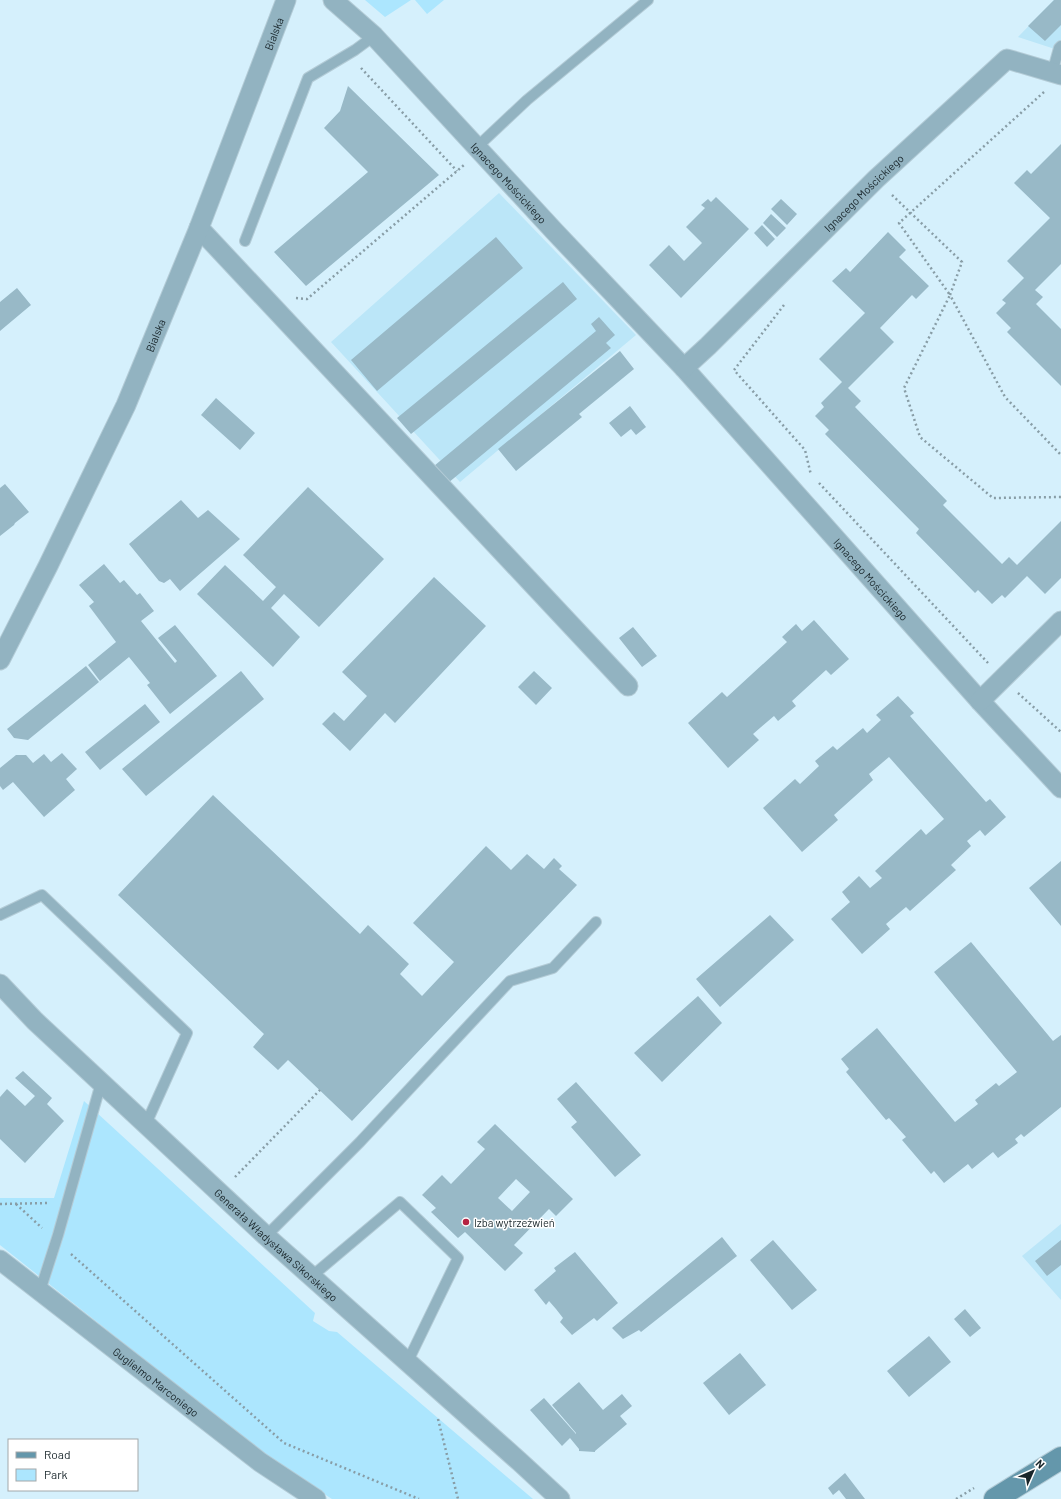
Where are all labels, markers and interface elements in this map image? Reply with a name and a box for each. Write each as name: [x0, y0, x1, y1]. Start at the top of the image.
street label: Bialska: [261, 15, 285, 52]
street label: Ignacego Mościckiego: [469, 139, 550, 226]
street label: Ignacego Mościckiego: [821, 151, 906, 234]
street label: Bialska: [142, 317, 167, 353]
street label: Ignacego Mościckiego: [832, 535, 911, 623]
street label: Generała Władysława Sikorskiego: [212, 1185, 341, 1304]
place label: Izba wytrzeźwień: [474, 1216, 555, 1229]
marker: Izba wytrzeźwień: [461, 1217, 471, 1227]
street label: Guglielmo Marconiego: [111, 1344, 202, 1419]
legend: [8, 1439, 138, 1491]
text: Road: [44, 1447, 71, 1461]
north arrow: [1013, 1451, 1053, 1491]
text: N: [1033, 1456, 1048, 1471]
text: Park: [44, 1467, 68, 1481]

